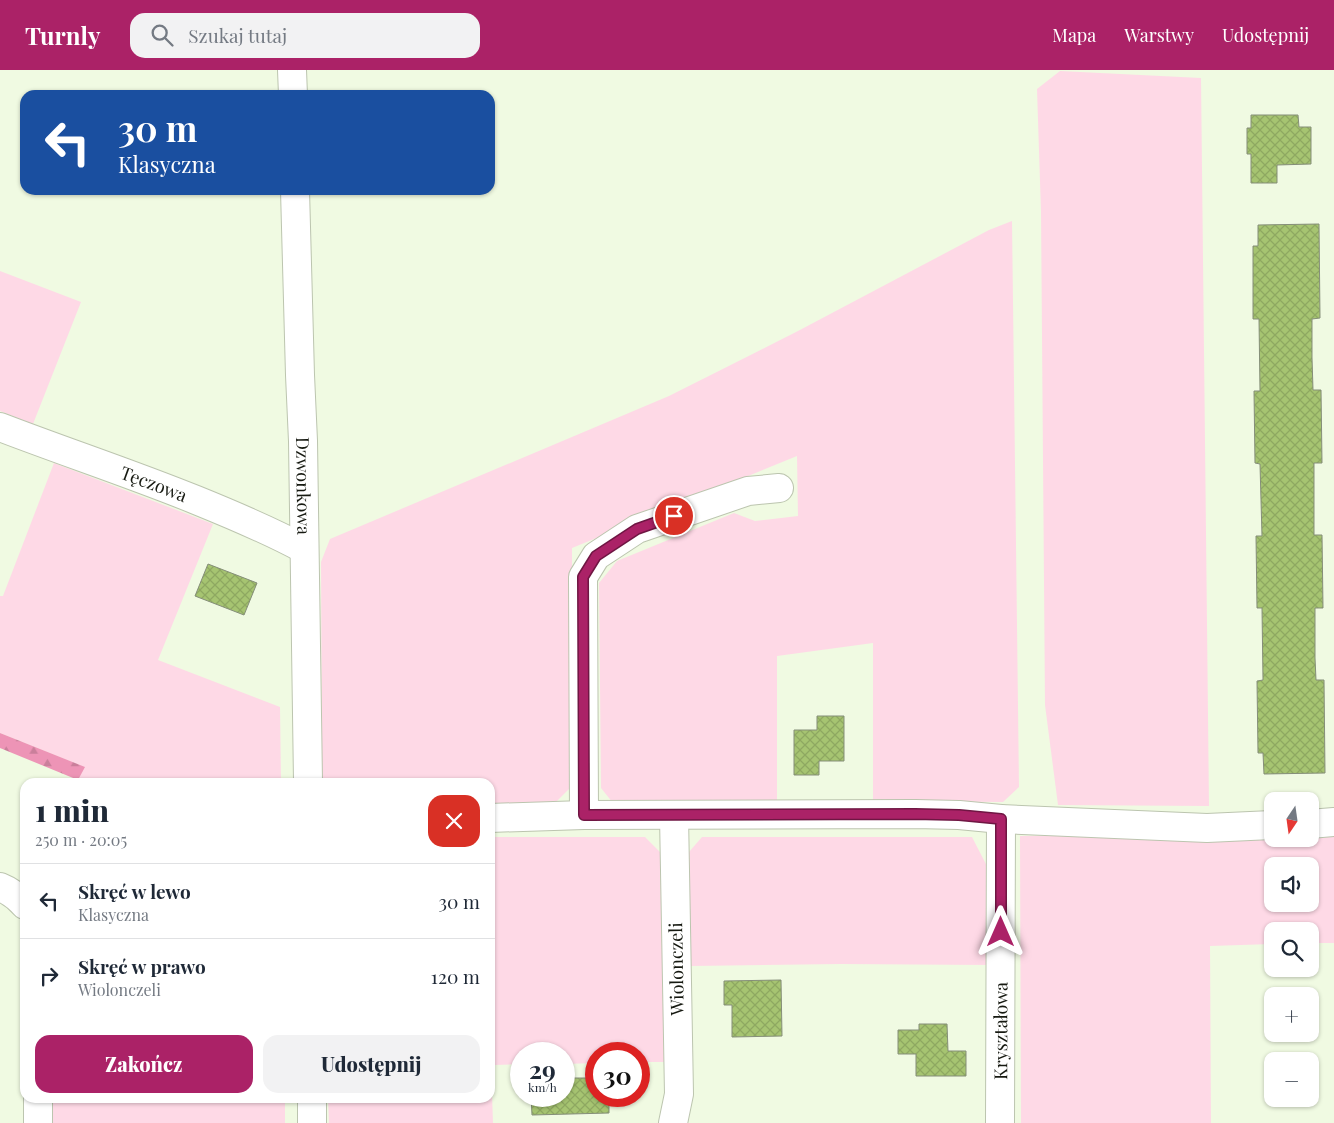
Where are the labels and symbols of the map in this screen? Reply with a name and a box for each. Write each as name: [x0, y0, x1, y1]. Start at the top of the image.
street label: Dzwonkowa: [291, 437, 316, 535]
street label: Tęczowa: [117, 460, 191, 507]
pin: [653, 495, 695, 537]
north arrow: [1264, 792, 1319, 848]
position arrow: [974, 905, 1026, 957]
street label: Wiolonczeli: [663, 922, 689, 1017]
street label: Kryształowa: [988, 982, 1012, 1080]
speed limit sign: 30: [585, 1042, 650, 1107]

